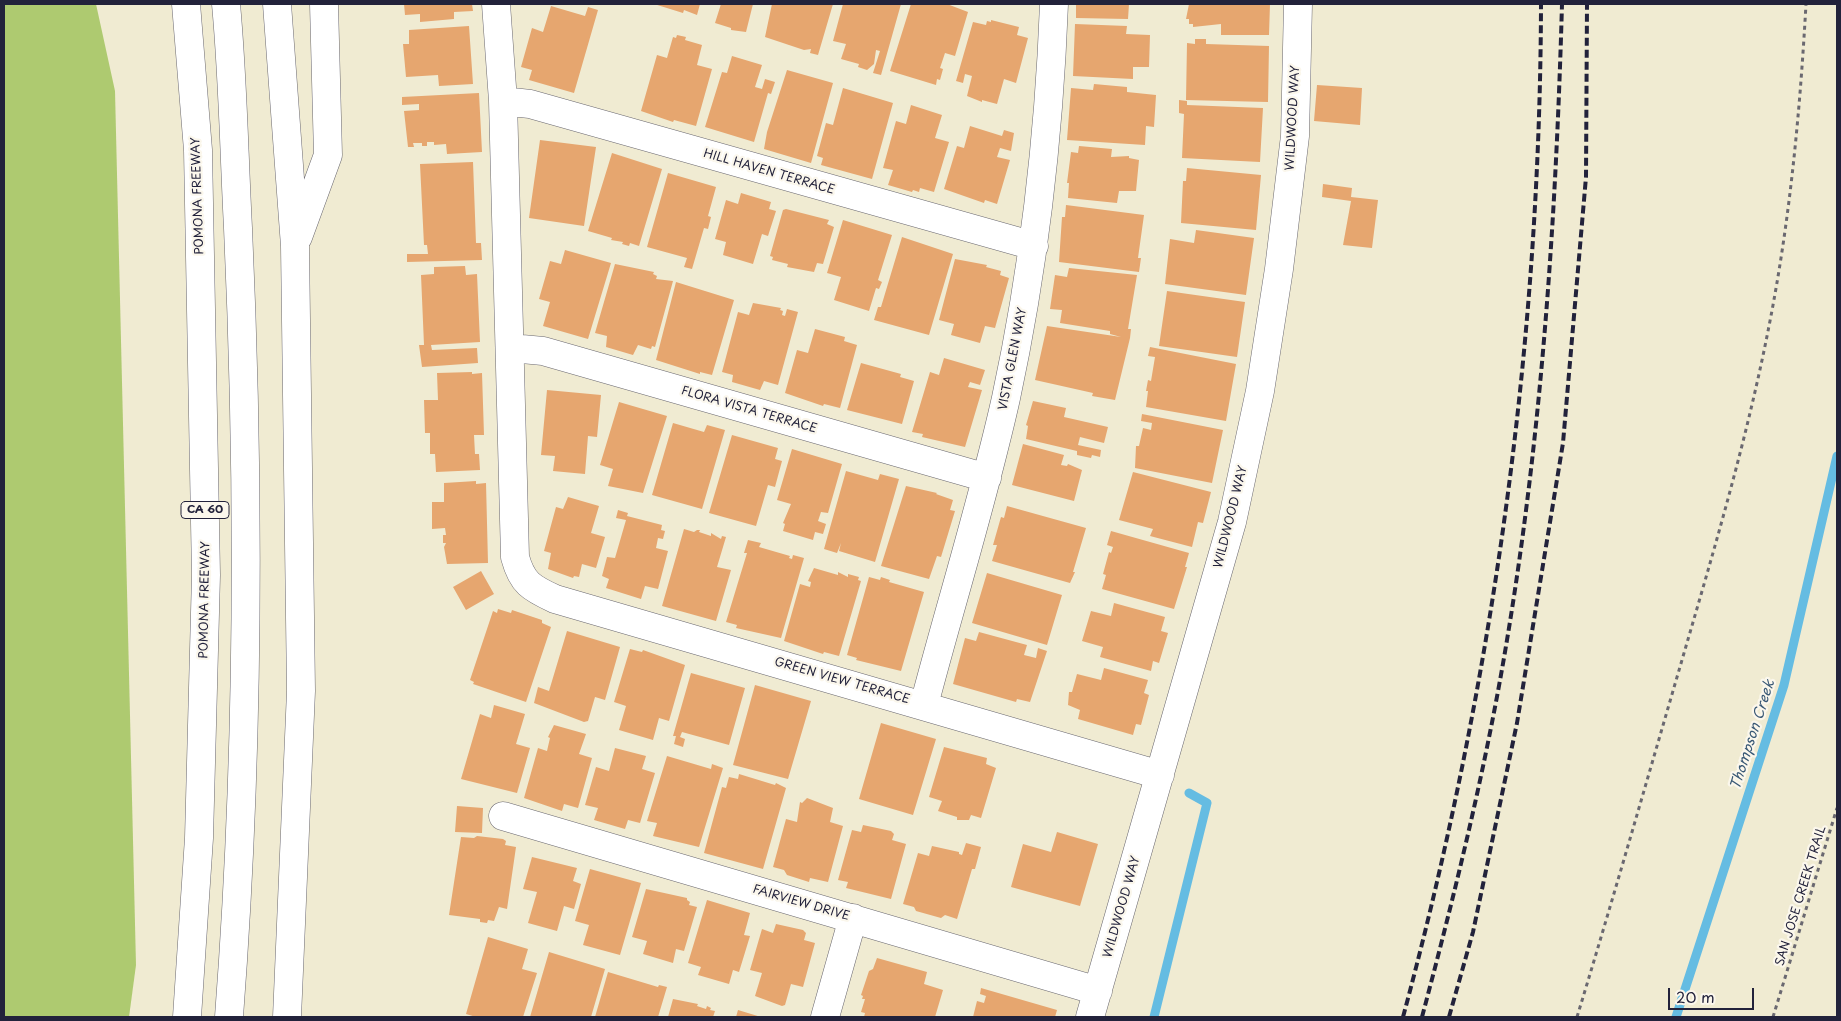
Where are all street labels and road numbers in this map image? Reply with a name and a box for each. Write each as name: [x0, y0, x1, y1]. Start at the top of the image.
street label: WILDWOOD WAY: [1283, 65, 1303, 171]
street label: POMONA FREEWAY: [189, 137, 207, 255]
street label: HILL HAVEN TERRACE: [702, 146, 836, 198]
street label: VISTA GLEN WAY: [996, 306, 1030, 412]
street label: FLORA VISTA TERRACE: [679, 384, 819, 436]
street label: WILDWOOD WAY: [1211, 464, 1251, 570]
road number: CA 60: [181, 502, 229, 518]
street label: POMONA FREEWAY: [197, 541, 213, 659]
street label: GREEN VIEW TERRACE: [773, 655, 911, 707]
street label: SAN JOSE CREEK TRAIL: [1773, 824, 1829, 968]
street label: WILDWOOD WAY: [1101, 854, 1143, 960]
street label: FAIRVIEW DRIVE: [751, 882, 851, 924]

